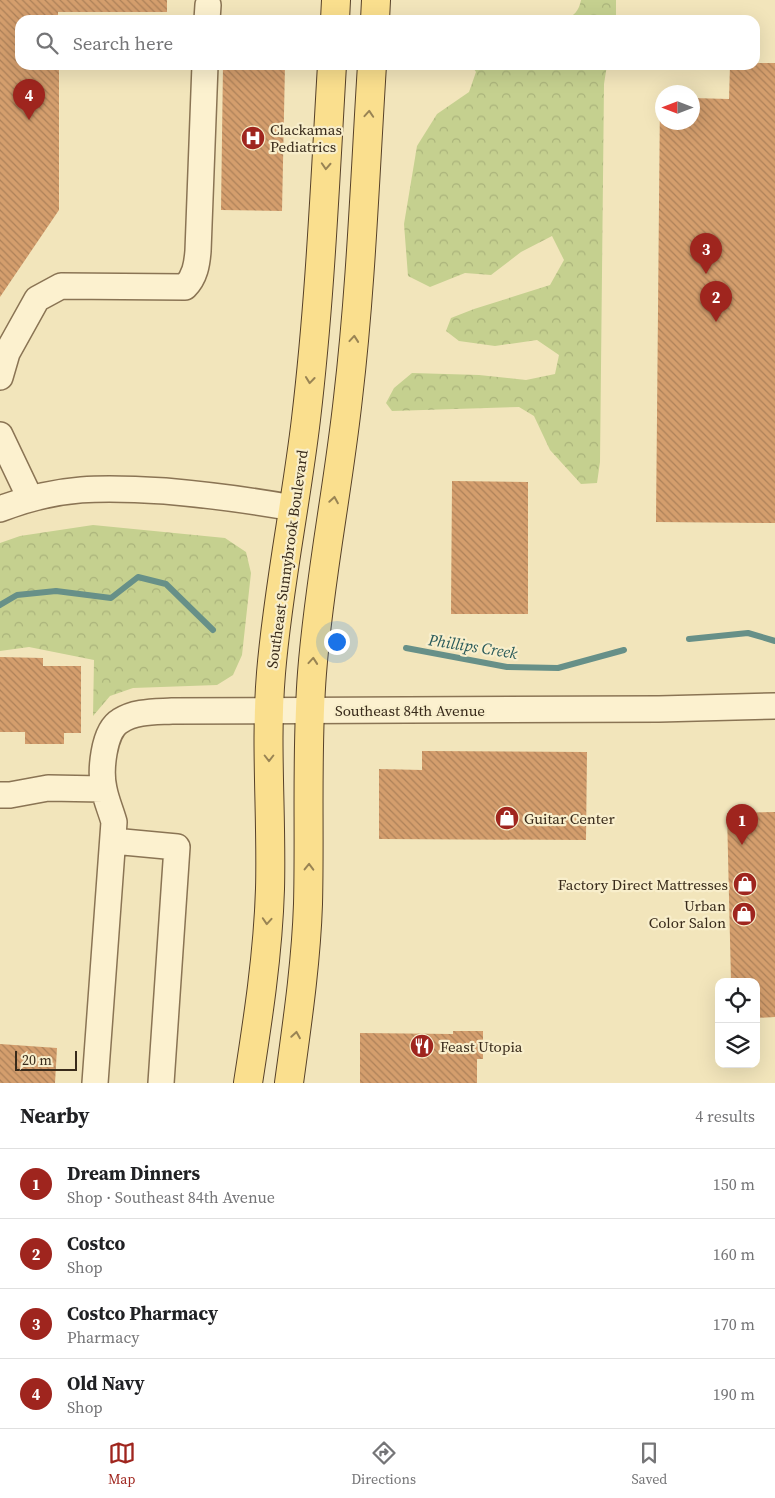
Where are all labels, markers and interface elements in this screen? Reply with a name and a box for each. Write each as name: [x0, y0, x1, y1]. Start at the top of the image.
search box: [15, 15, 760, 70]
icon: search: [33, 29, 61, 57]
text: Search here: [73, 30, 173, 56]
pin: 4: [13, 79, 45, 120]
north arrow: [655, 85, 700, 130]
one-way arrow: [364, 109, 375, 117]
place label: Clackamas Pediatrics: [270, 119, 342, 157]
hospital icon: Clackamas Pediatrics: [240, 125, 266, 151]
one-way arrow: [320, 162, 331, 170]
pin: 3: [690, 233, 722, 274]
pin: 2: [700, 281, 732, 322]
one-way arrow: [348, 335, 359, 343]
one-way arrow: [305, 377, 316, 385]
street label: Southeast Sunnybrook Boulevard: [261, 448, 313, 670]
one-way arrow: [329, 496, 339, 505]
water label: Phillips Creek: [426, 628, 520, 664]
your location: [324, 629, 350, 655]
one-way arrow: [307, 657, 318, 665]
street label: Southeast 84th Avenue: [335, 700, 485, 721]
one-way arrow: [264, 755, 274, 763]
pin: 1: [726, 804, 758, 845]
shop icon: Guitar Center: [494, 805, 520, 831]
place label: Guitar Center: [524, 808, 615, 829]
one-way arrow: [303, 863, 314, 871]
shop icon: Factory Direct Mattresses: [732, 871, 758, 897]
place label: Factory Direct Mattresses: [558, 874, 728, 895]
place label: Urban Color Salon: [649, 895, 726, 933]
shop icon: Urban Color Salon: [731, 901, 757, 927]
one-way arrow: [262, 917, 273, 925]
map controls: [715, 978, 760, 1068]
button: locate: [715, 978, 760, 1023]
button: layers: [715, 1023, 760, 1068]
one-way arrow: [290, 1030, 301, 1038]
restaurant icon: Feast Utopia: [409, 1033, 435, 1059]
place label: Feast Utopia: [440, 1036, 523, 1057]
scale bar: [15, 1048, 78, 1071]
text: 20 m: [22, 1050, 52, 1070]
text: Nearby: [20, 1101, 90, 1130]
text: 4 results: [695, 1105, 755, 1127]
text: Dream Dinners: [67, 1160, 200, 1186]
text: 1: [32, 1173, 40, 1195]
text: 150 m: [713, 1173, 755, 1195]
text: Shop · Southeast 84th Avenue: [67, 1186, 275, 1208]
text: Costco: [67, 1230, 125, 1256]
text: 2: [32, 1243, 40, 1265]
text: 160 m: [713, 1243, 755, 1265]
text: Shop: [67, 1256, 103, 1278]
text: Costco Pharmacy: [67, 1300, 218, 1326]
text: 3: [32, 1313, 40, 1335]
text: 170 m: [713, 1313, 755, 1335]
text: Pharmacy: [67, 1326, 139, 1348]
text: Old Navy: [67, 1370, 145, 1396]
text: 4: [32, 1383, 40, 1405]
text: 190 m: [713, 1383, 755, 1405]
text: Shop: [67, 1396, 103, 1418]
tab: Map: [108, 1439, 136, 1489]
tab: Directions: [351, 1439, 416, 1489]
tab: Saved: [631, 1439, 667, 1489]

